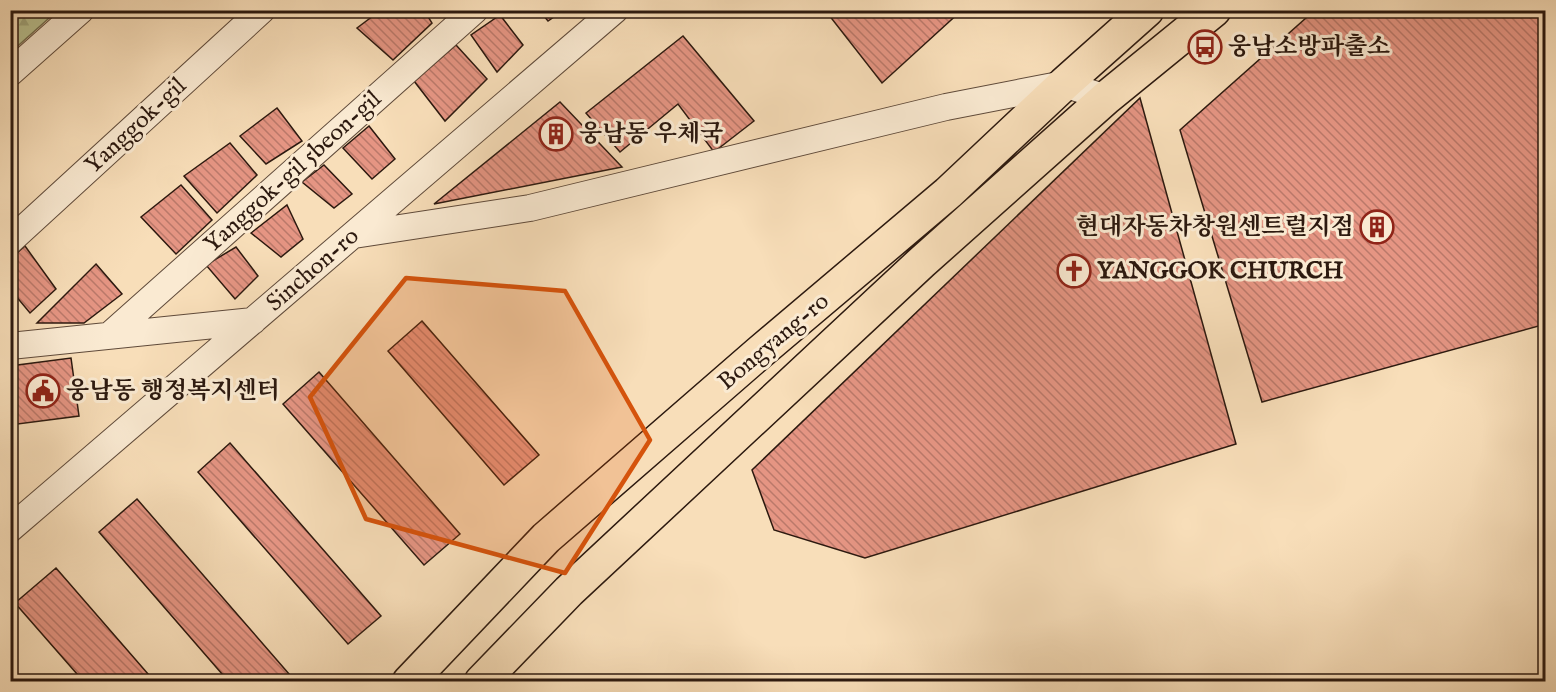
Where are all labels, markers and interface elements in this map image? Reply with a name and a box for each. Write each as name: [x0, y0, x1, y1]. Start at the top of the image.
bus stop icon: 웅남소방파출소: [1187, 29, 1223, 65]
place label: 웅남소방파출소: [1228, 32, 1390, 63]
street label: Yanggok-gil: [79, 71, 194, 181]
street label: Yanggok-gil 5beon-gil: [198, 84, 388, 260]
building icon: 웅남동 우체국: [538, 116, 574, 152]
place label: 웅남동 우체국: [579, 119, 723, 150]
building icon: 현대자동차창원센트럴지점: [1359, 209, 1395, 245]
place label: 현대자동차창원센트럴지점: [1076, 212, 1354, 243]
street label: Sinchon-ro: [260, 221, 366, 319]
church icon: YANGGOK CHURCH: [1056, 253, 1092, 289]
place label: YANGGOK CHURCH: [1097, 256, 1344, 287]
street label: Bongyang-ro: [712, 286, 836, 398]
public building icon: 웅남동 행정복지센터: [25, 373, 61, 409]
place label: 웅남동 행정복지센터: [66, 376, 280, 407]

